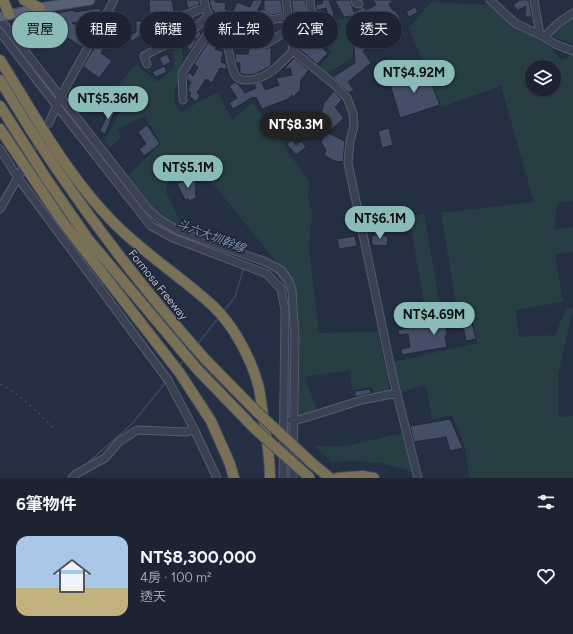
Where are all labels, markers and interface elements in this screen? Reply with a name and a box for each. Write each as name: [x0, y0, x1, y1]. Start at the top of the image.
chip: 買屋: [12, 12, 68, 48]
chip: 租屋: [76, 12, 132, 48]
chip: 篩選: [140, 12, 196, 48]
chip: 新上架: [204, 12, 274, 48]
chip: 公寓: [282, 12, 338, 48]
chip: 透天: [346, 12, 402, 48]
pin: NT$4.92M: [373, 60, 455, 94]
map controls: [525, 60, 561, 96]
button: layers: [525, 60, 561, 96]
text: NT$4.92M: [383, 65, 445, 80]
pin: NT$5.36M: [67, 86, 149, 120]
text: NT$5.36M: [77, 91, 139, 106]
pin: NT$8.3M: [259, 112, 333, 146]
text: NT$8.3M: [269, 117, 323, 132]
pin: NT$5.1M: [151, 155, 225, 189]
text: NT$5.1M: [162, 160, 214, 175]
pin: NT$6.1M: [343, 206, 417, 240]
text: NT$6.1M: [354, 211, 406, 226]
water label: 斗六大圳幹線: [175, 217, 249, 256]
street label: Formosa Freeway: [126, 247, 190, 323]
pin: NT$4.69M: [393, 302, 475, 336]
text: NT$4.69M: [403, 307, 465, 322]
icon: filters: [535, 491, 557, 513]
text: 6筆物件: [16, 494, 77, 514]
text: NT$8,300,000: [140, 547, 256, 567]
icon: home: [48, 552, 96, 600]
icon: heart: [535, 565, 557, 587]
text: 4房 · 100 m²: [140, 570, 212, 585]
text: 透天: [140, 589, 166, 604]

